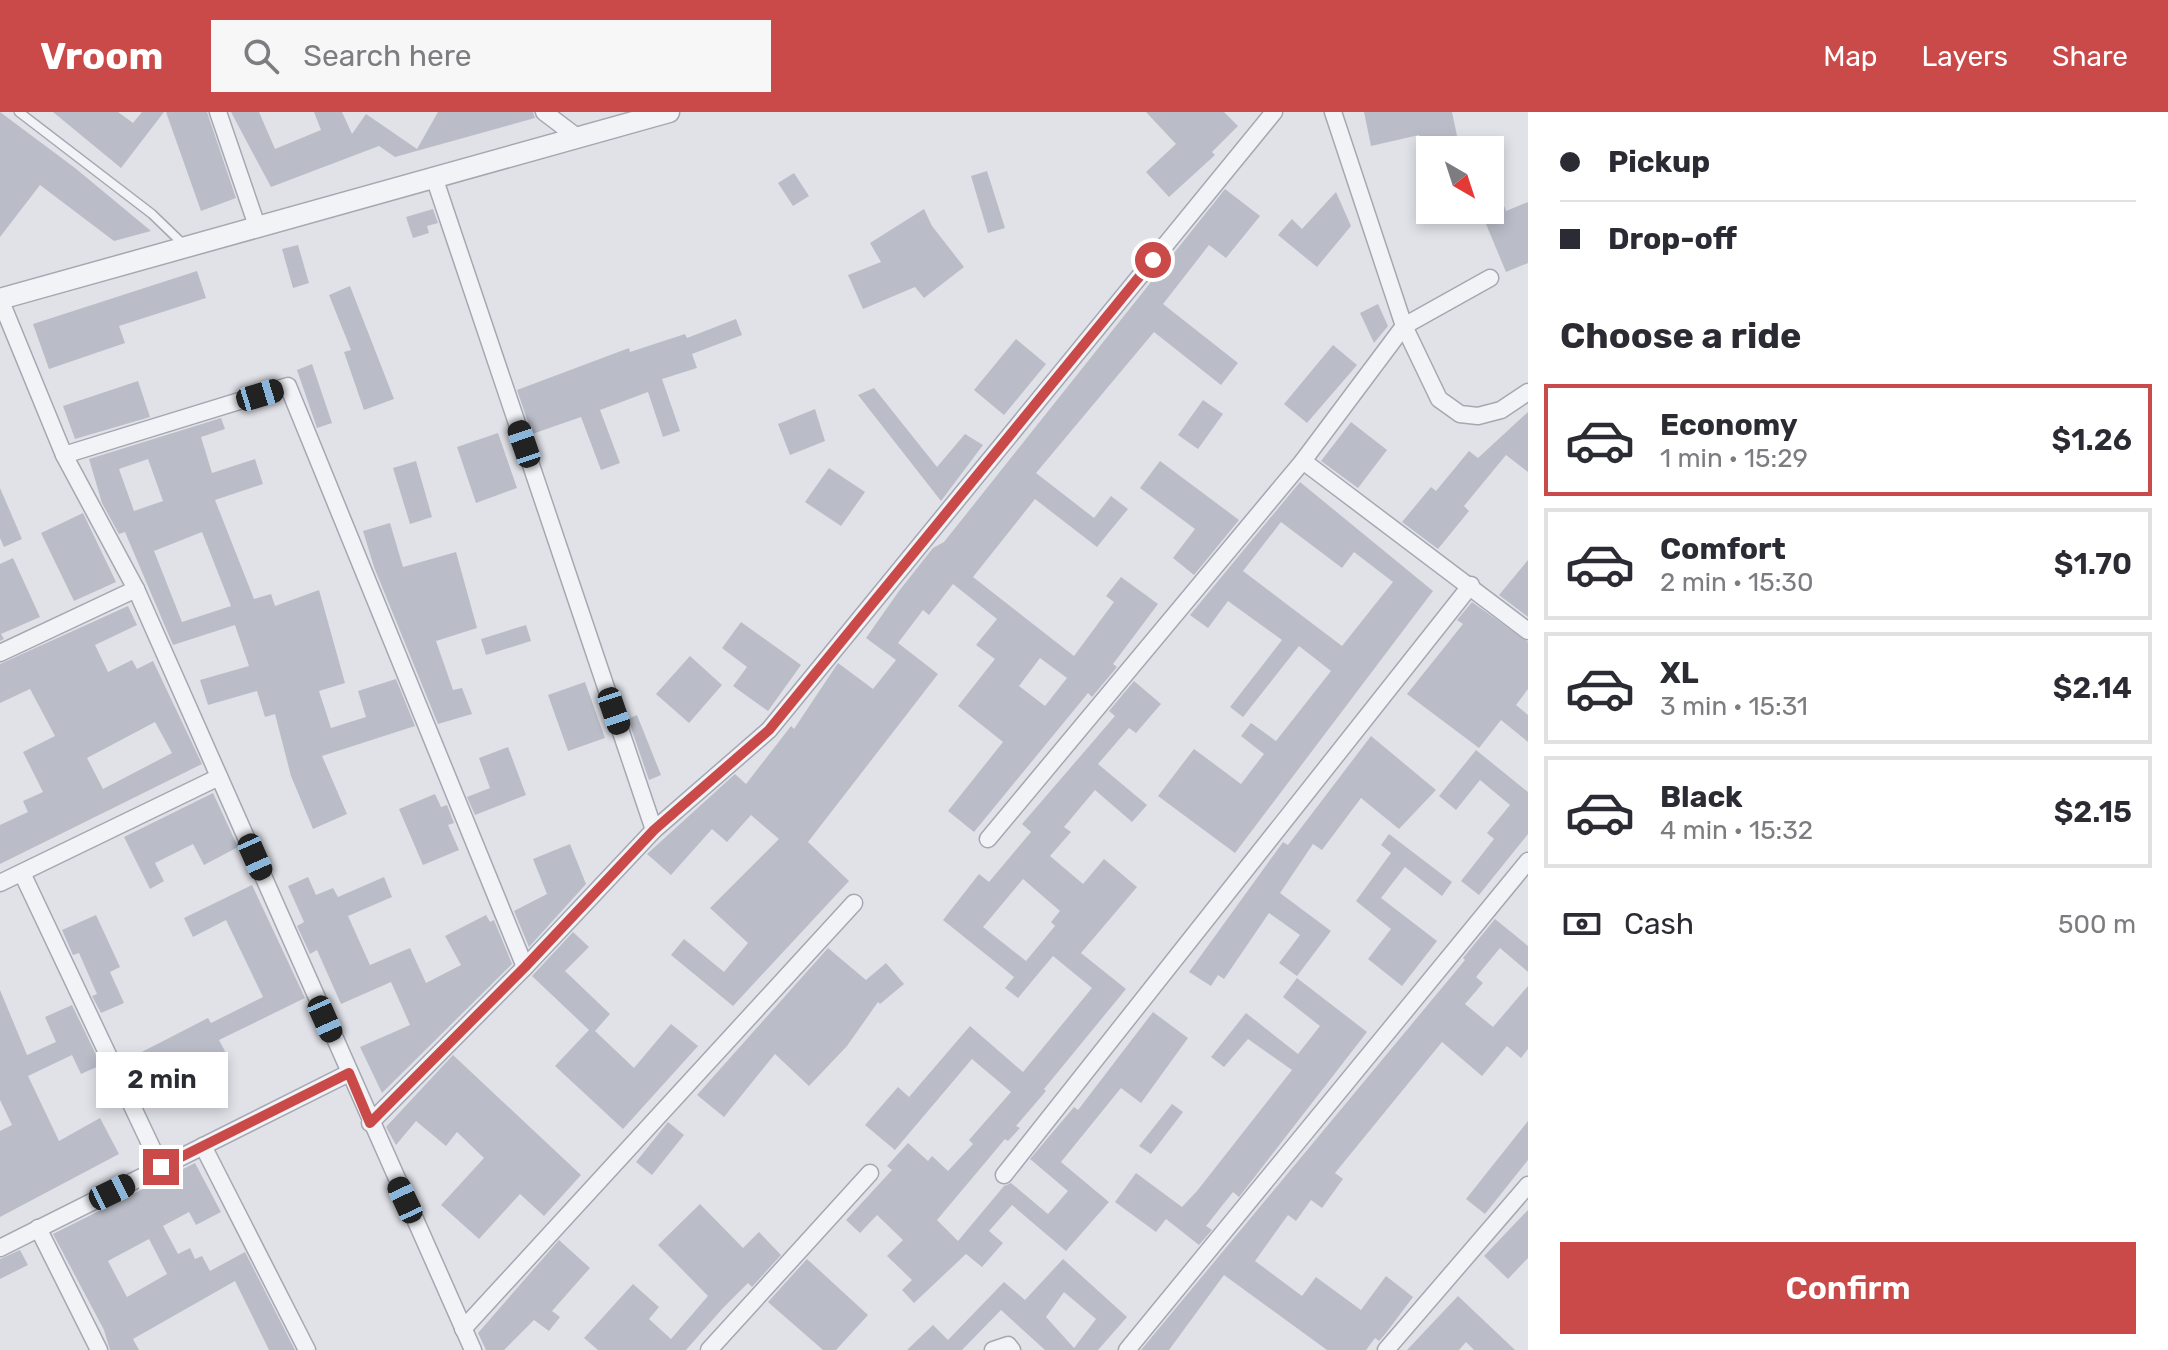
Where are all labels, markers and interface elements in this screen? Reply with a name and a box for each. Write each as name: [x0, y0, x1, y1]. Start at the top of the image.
search box: [211, 20, 771, 92]
text: Vroom: [40, 33, 163, 79]
icon: search: [239, 34, 283, 78]
text: Search here: [303, 38, 472, 74]
text: Map: [1823, 40, 1878, 73]
text: Layers: [1922, 40, 2008, 73]
text: Share: [2052, 40, 2128, 73]
north arrow: [1416, 136, 1504, 224]
map controls: [1416, 136, 1504, 224]
text: Pickup: [1608, 144, 1710, 180]
text: Drop-off: [1608, 221, 1737, 257]
route start: [1135, 242, 1171, 278]
text: Choose a ride: [1560, 314, 1801, 357]
car: [234, 377, 286, 413]
icon: car: [1564, 404, 1636, 476]
text: Economy: [1660, 407, 1798, 443]
car: [505, 417, 543, 471]
text: $1.26: [2052, 422, 2132, 458]
text: 1 min · 15:29: [1660, 443, 1808, 474]
icon: car: [1564, 528, 1636, 600]
text: Comfort: [1660, 531, 1786, 567]
text: $1.70: [2054, 546, 2132, 582]
text: 2 min · 15:30: [1660, 567, 1813, 598]
icon: car: [1564, 652, 1636, 724]
text: XL: [1660, 655, 1699, 691]
text: $2.14: [2053, 670, 2132, 706]
car: [595, 684, 633, 738]
text: 3 min · 15:31: [1660, 691, 1808, 722]
icon: car: [1564, 776, 1636, 848]
text: Black: [1660, 779, 1743, 815]
text: $2.15: [2054, 794, 2132, 830]
text: 4 min · 15:32: [1660, 815, 1813, 846]
car: [234, 830, 276, 884]
icon: cash: [1560, 902, 1604, 946]
text: Cash: [1624, 906, 1694, 942]
text: 500 m: [2058, 909, 2136, 940]
car: [304, 992, 346, 1046]
callout: 2 min: [95, 1051, 227, 1107]
text: 2 min: [127, 1064, 197, 1095]
route end: [143, 1149, 179, 1185]
car: [85, 1171, 139, 1213]
car: [384, 1173, 426, 1227]
button: Confirm: [1560, 1242, 2136, 1334]

